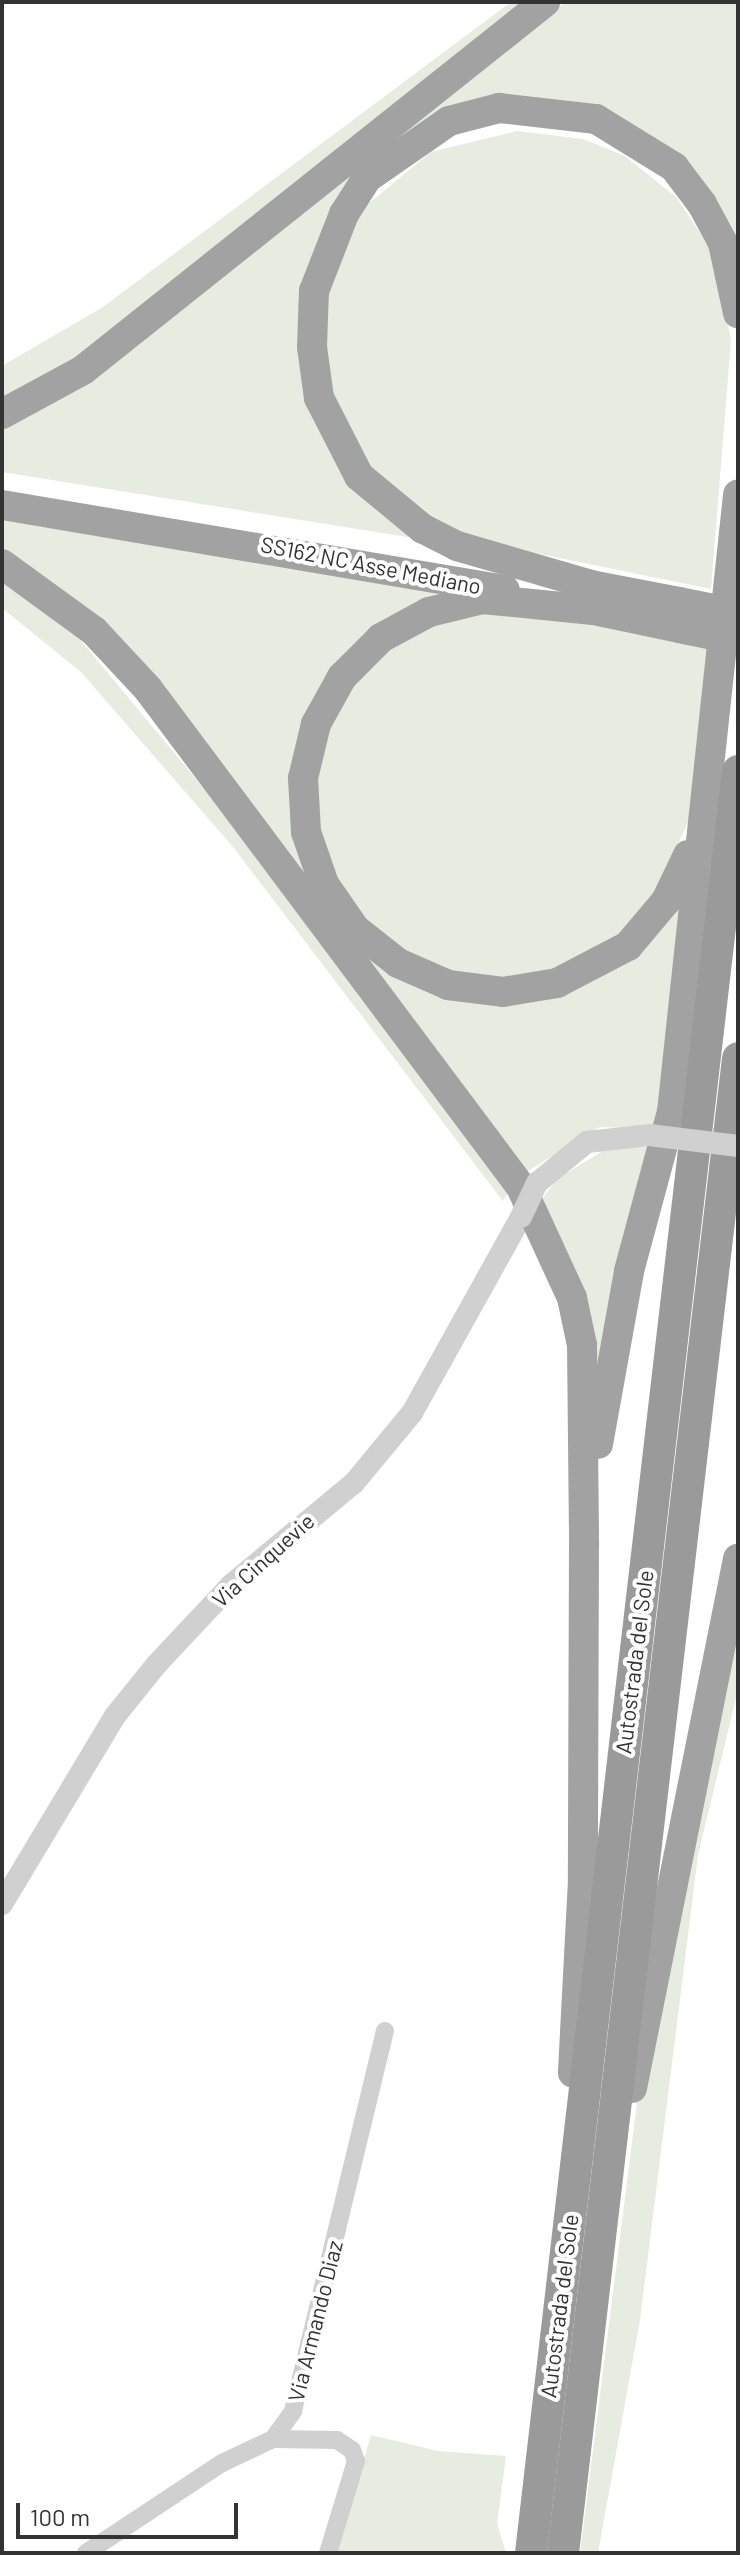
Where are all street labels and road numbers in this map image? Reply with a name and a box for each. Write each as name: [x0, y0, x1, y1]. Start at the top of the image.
street label: SS162 NC Asse Mediano: [259, 531, 483, 599]
street label: Via Cinquevie: [207, 1507, 319, 1613]
street label: Autostrada del Sole: [610, 1569, 658, 1755]
street label: Autostrada del Sole: [535, 2213, 583, 2399]
street label: Via Armando Diaz: [282, 2238, 348, 2404]

